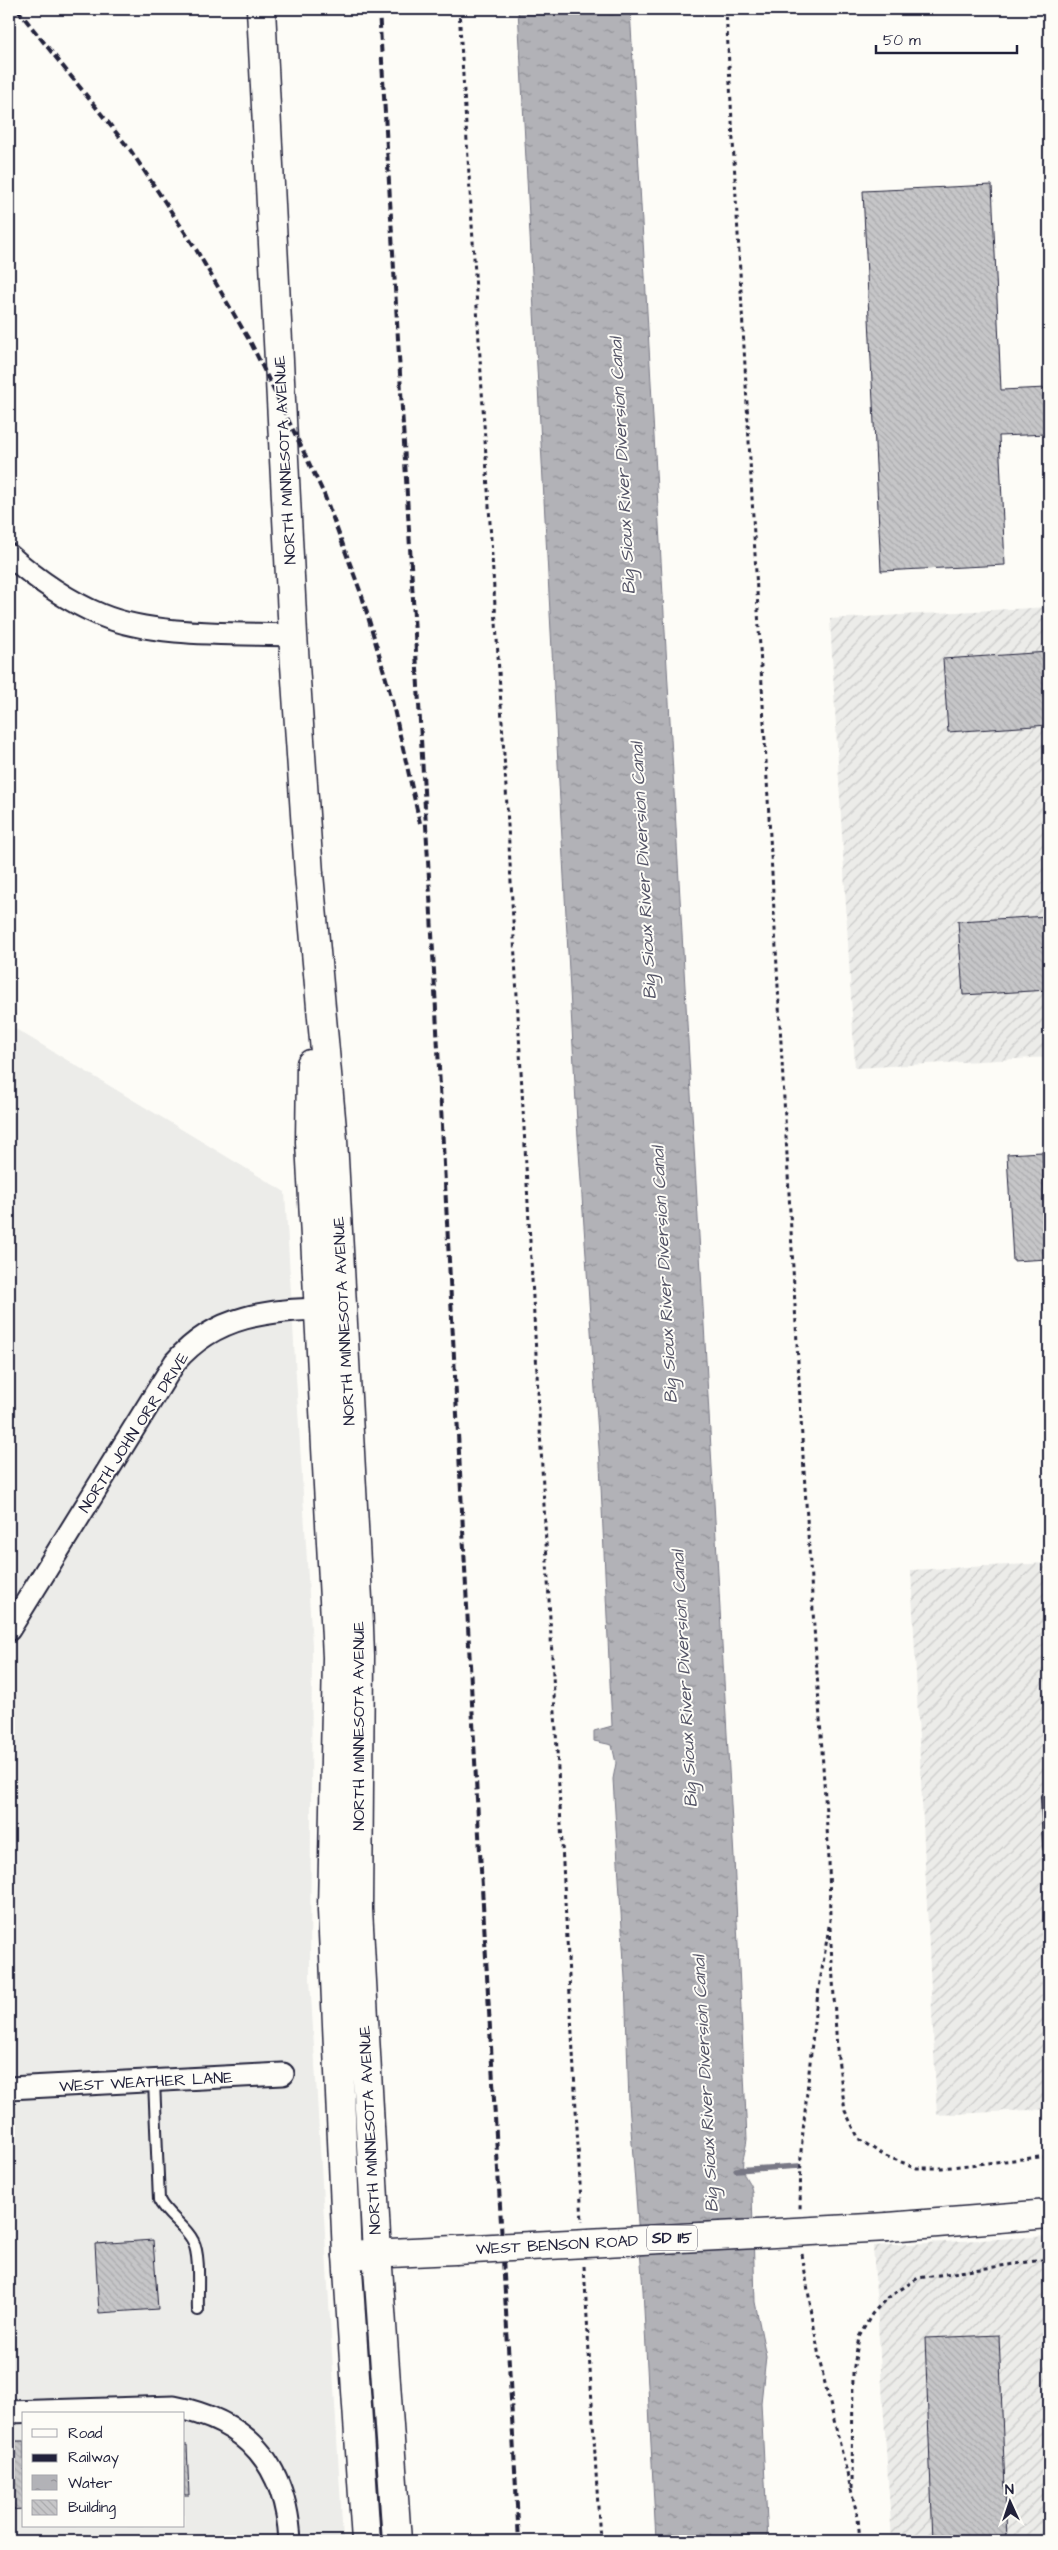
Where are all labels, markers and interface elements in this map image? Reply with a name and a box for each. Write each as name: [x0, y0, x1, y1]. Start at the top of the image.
scale bar: [876, 22, 1017, 54]
text: 50 m: [883, 30, 921, 51]
water label: Big Sioux River Diversion Canal: [603, 335, 643, 595]
street label: NORTH MINNESOTA AVENUE: [269, 354, 301, 565]
water label: Big Sioux River Diversion Canal: [624, 740, 664, 1000]
water label: Big Sioux River Diversion Canal: [645, 1144, 685, 1404]
street label: NORTH MINNESOTA AVENUE: [328, 1215, 360, 1426]
street label: NORTH JOHN ORR DRIVE: [74, 1348, 194, 1517]
water label: Big Sioux River Diversion Canal: [665, 1548, 705, 1808]
street label: NORTH MINNESOTA AVENUE: [348, 1621, 370, 1831]
water label: Big Sioux River Diversion Canal: [686, 1953, 726, 2213]
street label: NORTH MINNESOTA AVENUE: [354, 2024, 386, 2235]
street label: WEST WEATHER LANE: [59, 2066, 234, 2098]
road number: SD 115: [647, 2226, 697, 2250]
street label: WEST BENSON ROAD: [475, 2230, 639, 2260]
legend: [22, 2412, 185, 2528]
text: Road: [68, 2423, 103, 2444]
text: Railway: [68, 2447, 119, 2469]
text: Water: [68, 2473, 112, 2494]
north arrow: [986, 2478, 1036, 2528]
text: N: [1004, 2480, 1014, 2500]
text: Building: [68, 2497, 116, 2519]

